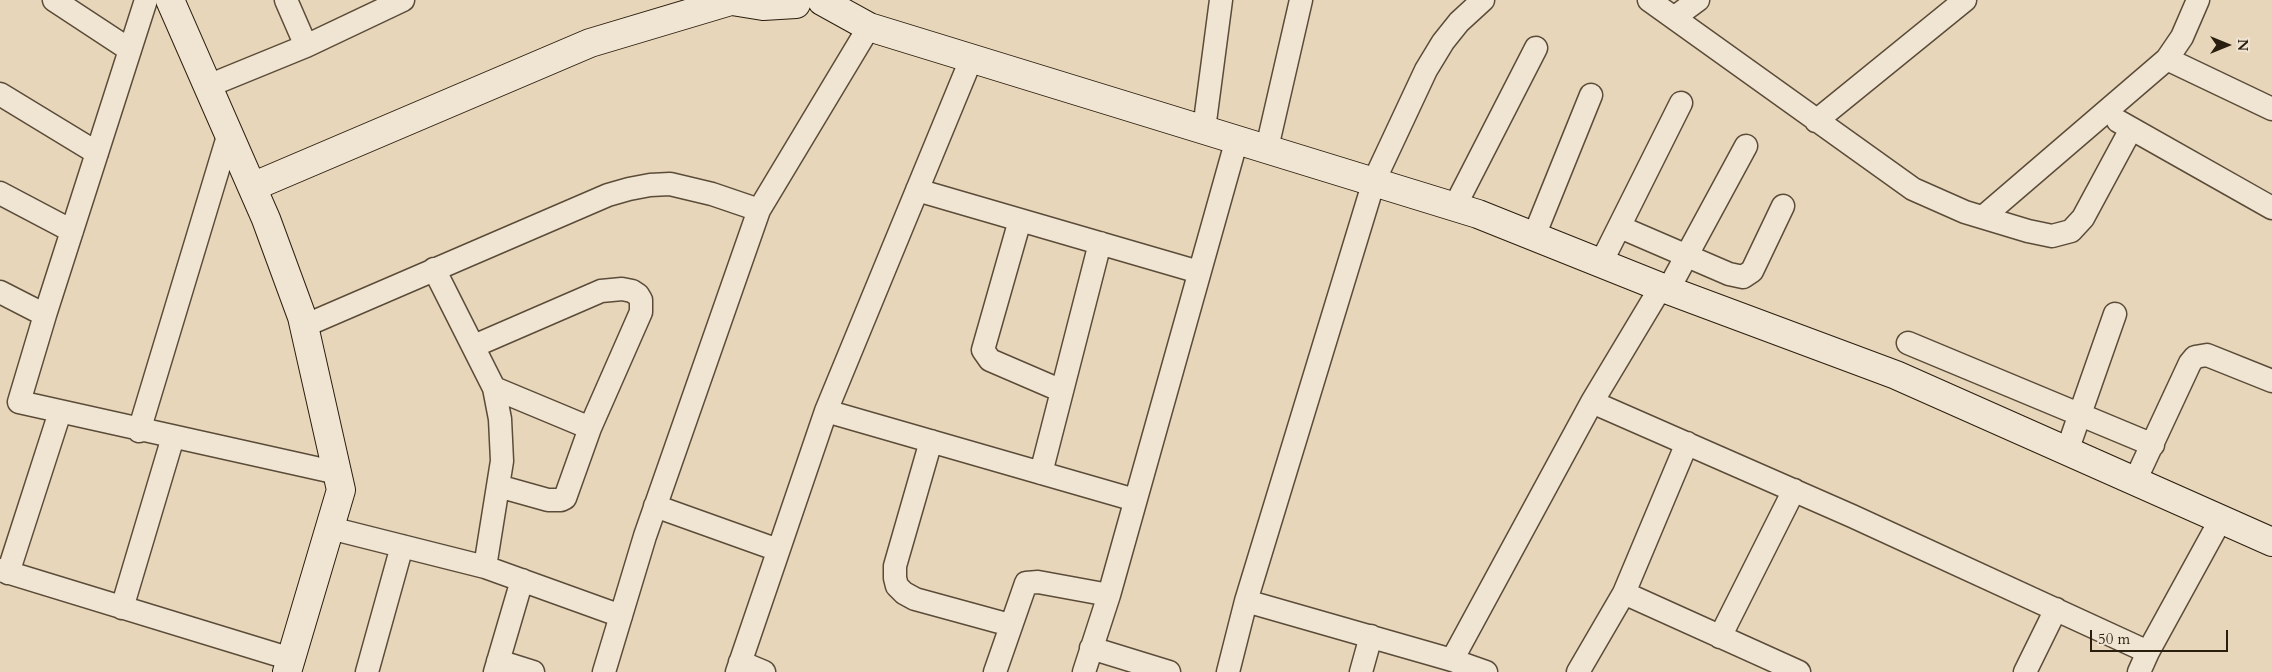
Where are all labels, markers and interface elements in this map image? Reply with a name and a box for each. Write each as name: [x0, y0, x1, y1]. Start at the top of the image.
north arrow: [2202, 20, 2252, 70]
text: N: [2233, 39, 2252, 51]
scale bar: [2092, 620, 2230, 652]
text: 50 m: [2098, 629, 2130, 649]

